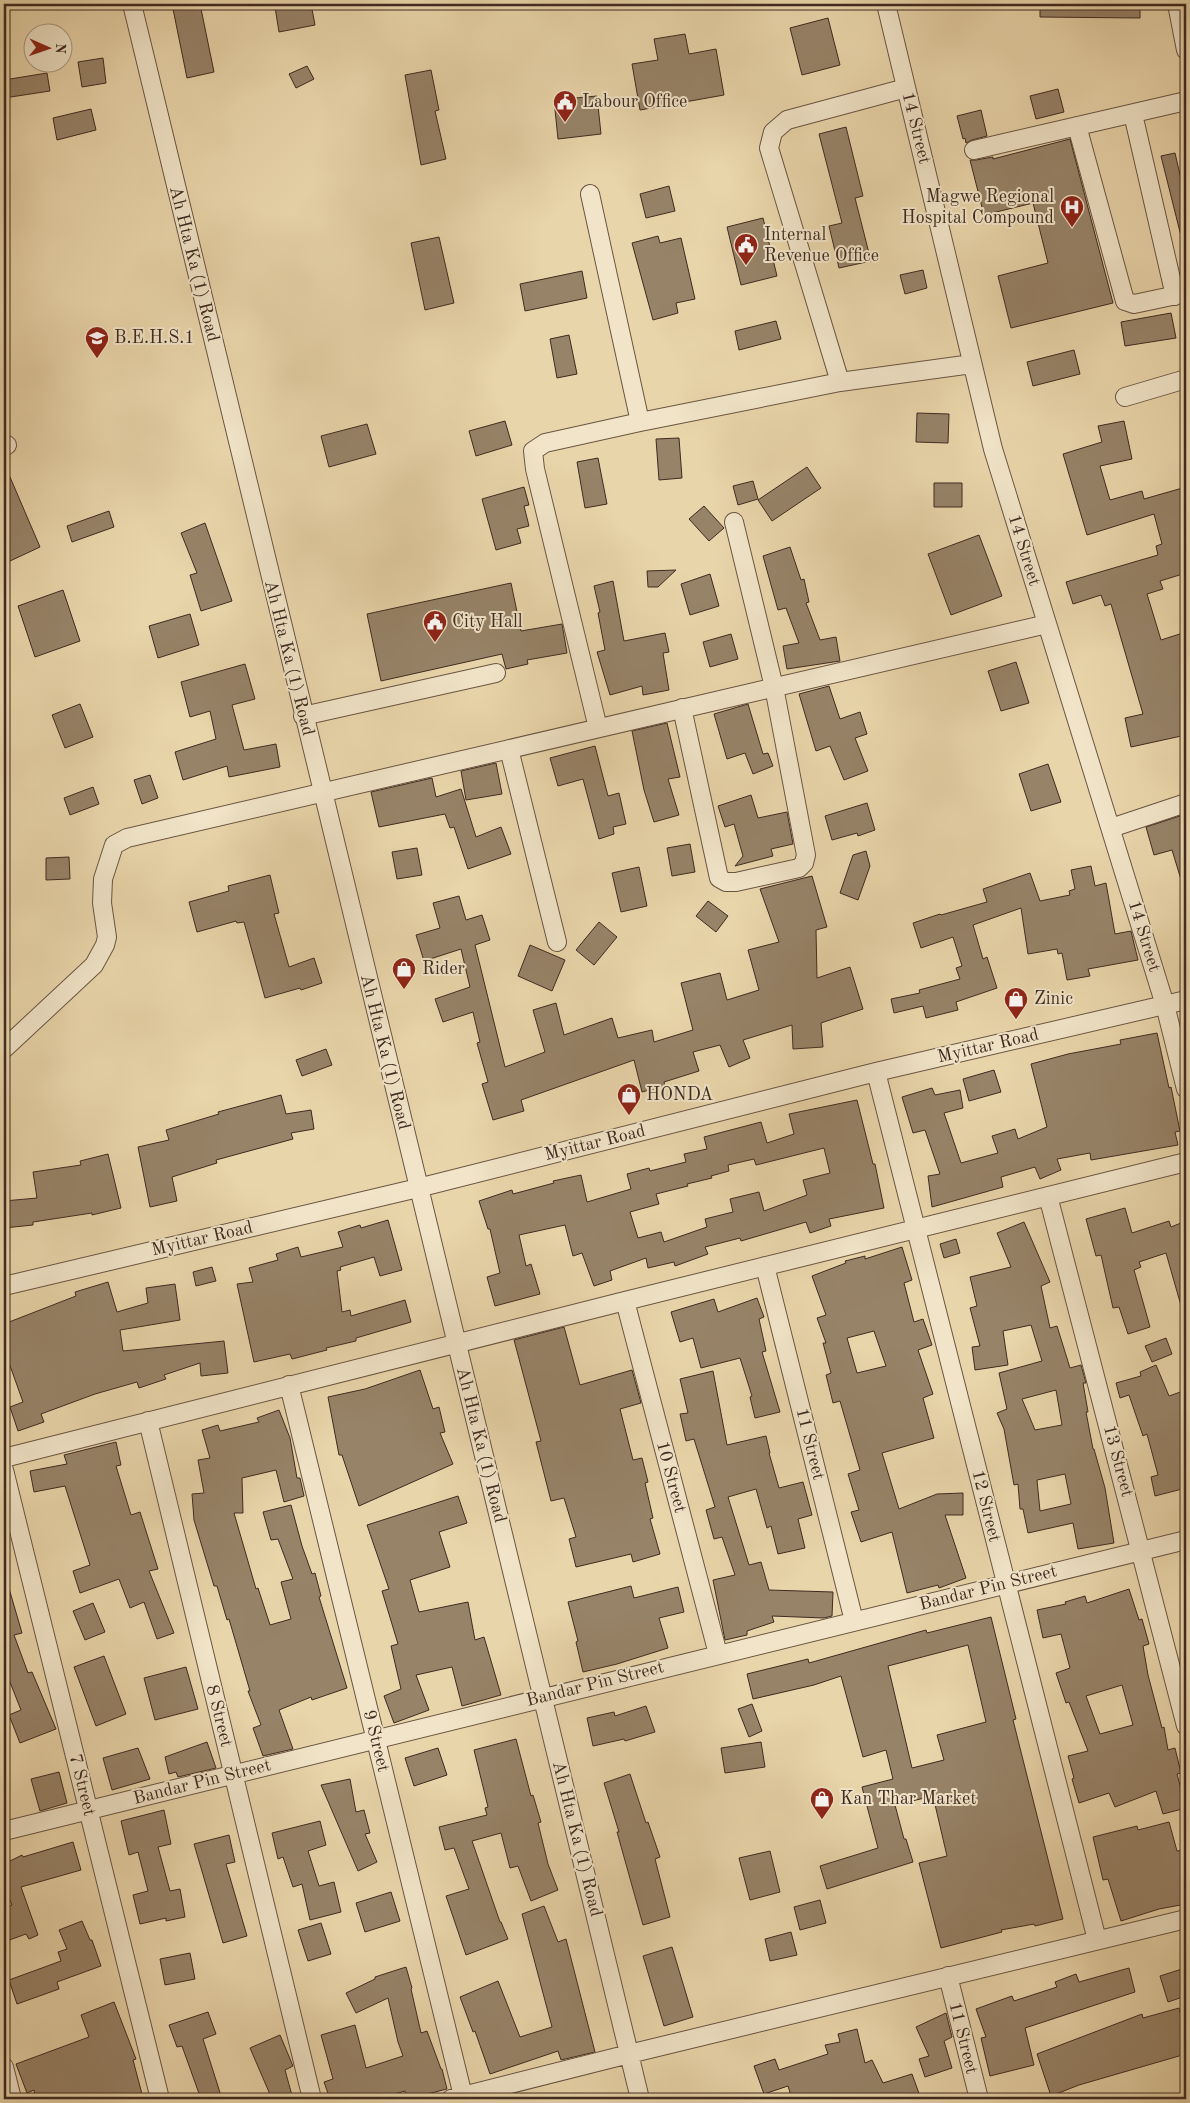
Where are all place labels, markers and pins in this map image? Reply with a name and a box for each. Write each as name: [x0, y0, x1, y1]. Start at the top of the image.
public building icon: Labour Office: [552, 89, 578, 123]
place label: Labour Office: [582, 93, 687, 111]
place label: Magwe Regional Hospital Compound: [902, 188, 1054, 227]
hospital icon: Magwe Regional Hospital Compound: [1059, 194, 1085, 228]
place label: Internal Revenue Office: [764, 226, 879, 265]
public building icon: Internal Revenue Office: [733, 232, 759, 266]
school or university icon: B.E.H.S.1: [84, 325, 110, 359]
place label: B.E.H.S.1: [114, 329, 195, 347]
public building icon: City Hall: [422, 609, 448, 643]
place label: City Hall: [452, 613, 523, 631]
shop icon: Rider: [391, 956, 417, 990]
place label: Rider: [422, 960, 465, 978]
shop icon: Zinic: [1003, 986, 1029, 1020]
place label: Zinic: [1034, 990, 1073, 1008]
shop icon: HONDA: [616, 1082, 642, 1116]
place label: HONDA: [646, 1086, 714, 1104]
shop icon: Kan Thar Market: [809, 1786, 835, 1820]
place label: Kan Thar Market: [840, 1790, 977, 1808]

